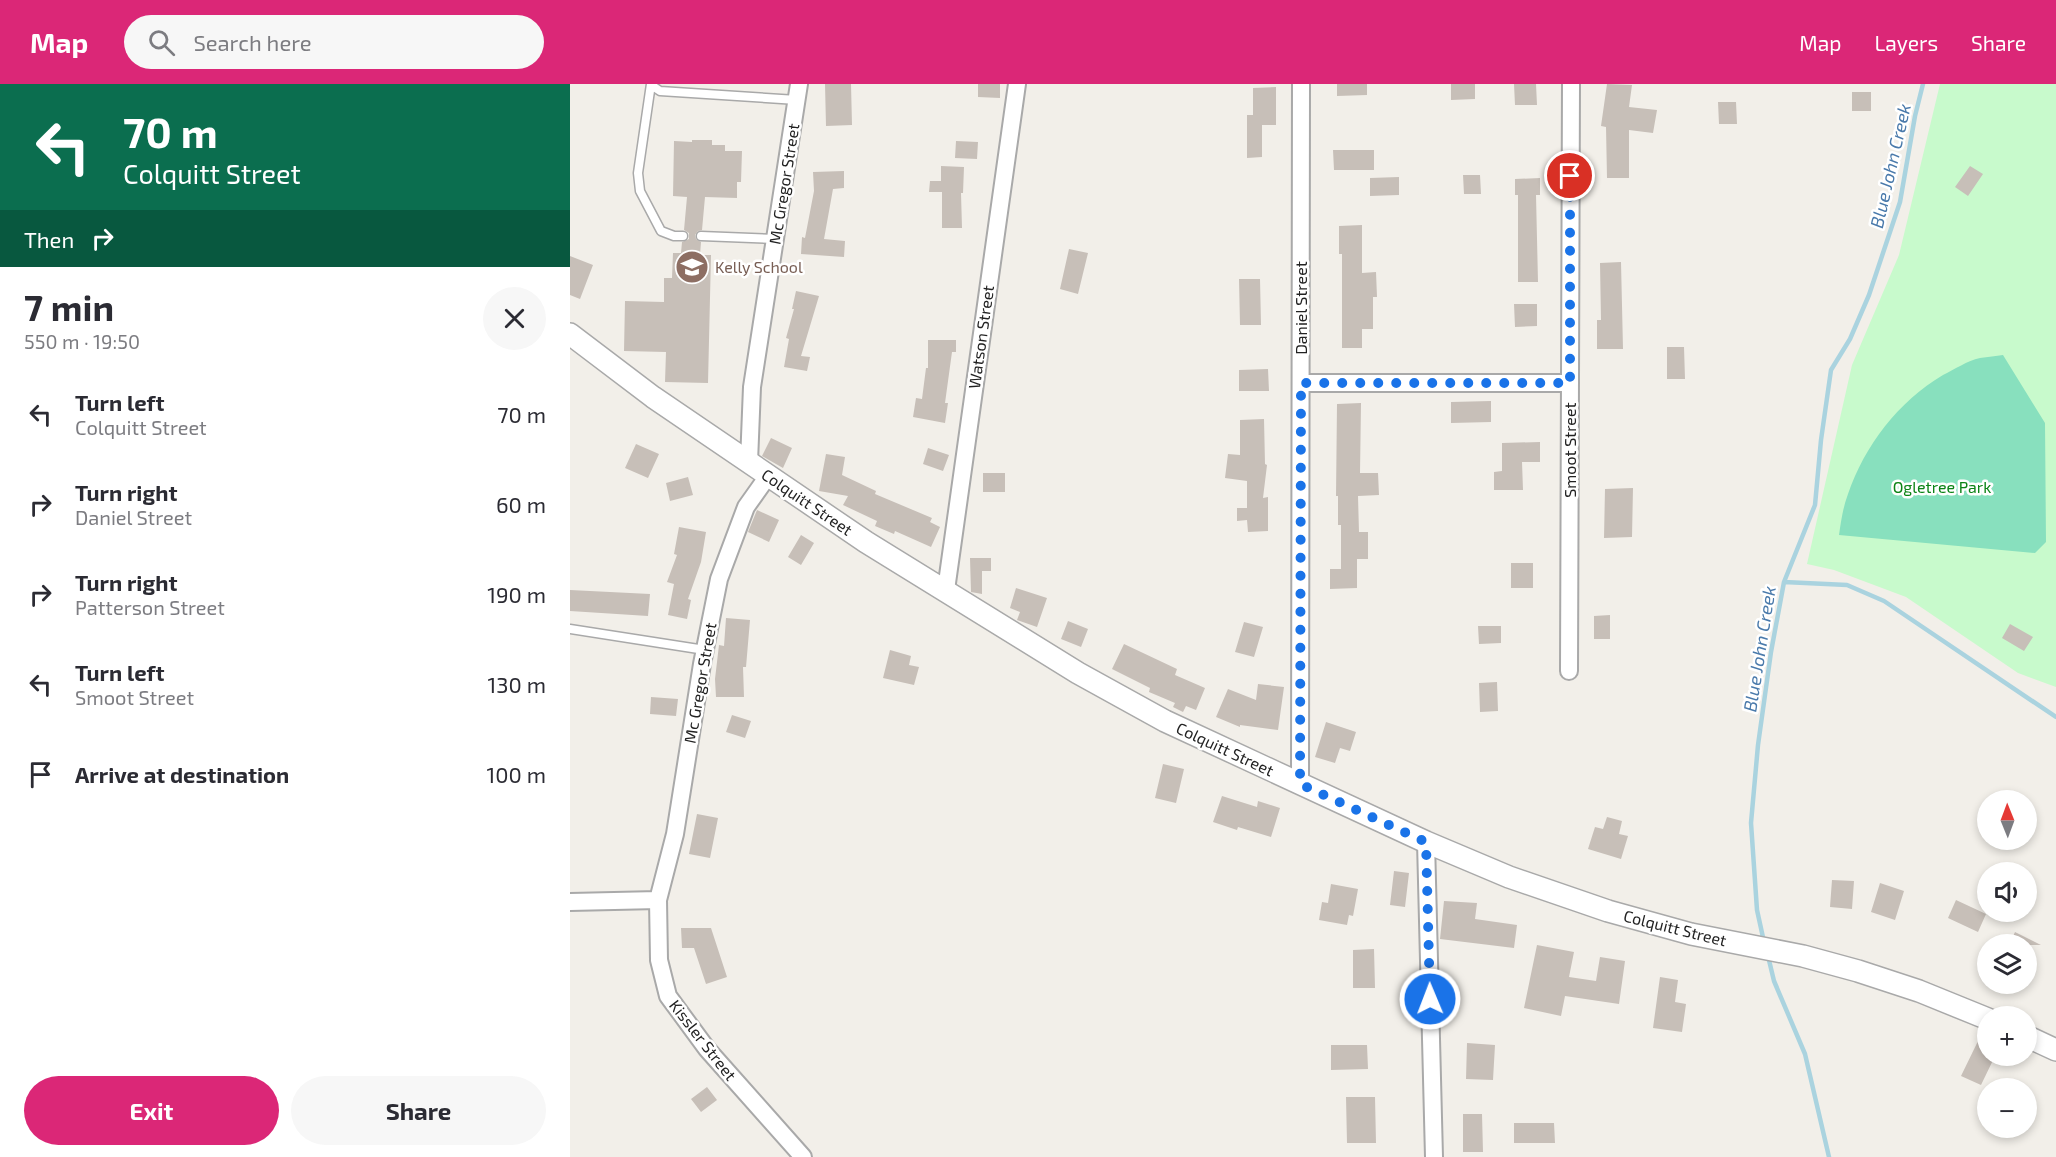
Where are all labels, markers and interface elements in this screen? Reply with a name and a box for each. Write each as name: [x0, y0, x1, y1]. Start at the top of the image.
search box: [124, 15, 544, 69]
text: Map: [30, 25, 88, 59]
icon: search: [145, 26, 178, 59]
text: Search here: [193, 29, 312, 55]
text: Map: [1799, 30, 1841, 55]
text: Layers: [1874, 30, 1938, 55]
text: Share: [1971, 30, 2026, 55]
water label: Blue John Creek: [1865, 101, 1915, 230]
text: 70 m: [123, 106, 218, 156]
icon: left: [24, 108, 102, 186]
street label: Mc Gregor Street: [765, 122, 802, 246]
pin: [1544, 150, 1595, 201]
text: Colquitt Street: [123, 157, 301, 189]
icon: arrive: [1553, 159, 1586, 192]
icon: right: [86, 222, 119, 255]
text: Then: [24, 226, 74, 252]
school or university icon: Kelly School: [674, 249, 710, 285]
place label: Kelly School: [715, 257, 803, 276]
street label: Daniel Street: [1291, 261, 1310, 355]
street label: Watson Street: [964, 284, 997, 390]
text: 7 min: [24, 285, 114, 328]
button: close: [483, 287, 546, 350]
text: 550 m · 19:50: [24, 329, 140, 353]
text: Turn left: [75, 389, 164, 415]
icon: left: [24, 398, 57, 431]
text: 70 m: [497, 401, 546, 427]
street label: Smoot Street: [1560, 402, 1579, 498]
text: Colquitt Street: [75, 415, 207, 439]
street label: Colquitt Street: [758, 464, 856, 539]
park label: Ogletree Park: [1893, 477, 1991, 496]
text: Turn right: [75, 479, 177, 505]
icon: right: [24, 488, 57, 521]
text: 60 m: [496, 491, 546, 517]
text: Daniel Street: [75, 505, 192, 529]
text: Turn right: [75, 569, 177, 595]
icon: right: [24, 578, 57, 611]
text: 190 m: [487, 581, 546, 607]
water label: Blue John Creek: [1738, 584, 1780, 713]
text: Patterson Street: [75, 595, 225, 619]
street label: Mc Gregor Street: [680, 621, 719, 745]
text: Turn left: [75, 659, 164, 685]
icon: left: [24, 668, 57, 701]
text: 130 m: [488, 671, 546, 697]
text: Smoot Street: [75, 685, 194, 709]
street label: Colquitt Street: [1173, 718, 1277, 779]
icon: arrive: [24, 758, 57, 791]
text: Arrive at destination: [75, 761, 289, 787]
text: 100 m: [487, 761, 546, 787]
north arrow: [1977, 790, 2037, 850]
map controls: [1977, 790, 2037, 1138]
button: sound: [1977, 862, 2037, 922]
street label: Colquitt Street: [1622, 906, 1729, 949]
button: layers: [1977, 934, 2037, 994]
position arrow: [1398, 967, 1462, 1031]
street label: Kissler Street: [666, 996, 741, 1084]
button: +: [1977, 1006, 2037, 1066]
button: Exit: [24, 1076, 279, 1145]
button: Share: [291, 1076, 546, 1145]
button: −: [1977, 1078, 2037, 1138]

